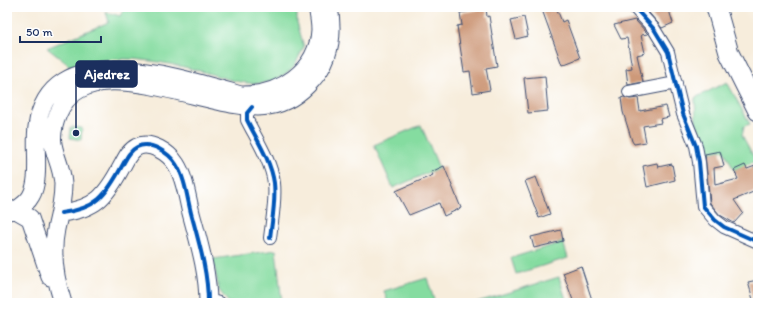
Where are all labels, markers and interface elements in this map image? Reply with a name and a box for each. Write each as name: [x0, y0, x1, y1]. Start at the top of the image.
scale bar: [20, 18, 101, 44]
text: 50 m: [26, 25, 52, 39]
callout: Ajedrez: [76, 61, 137, 87]
text: Ajedrez: [83, 66, 130, 83]

